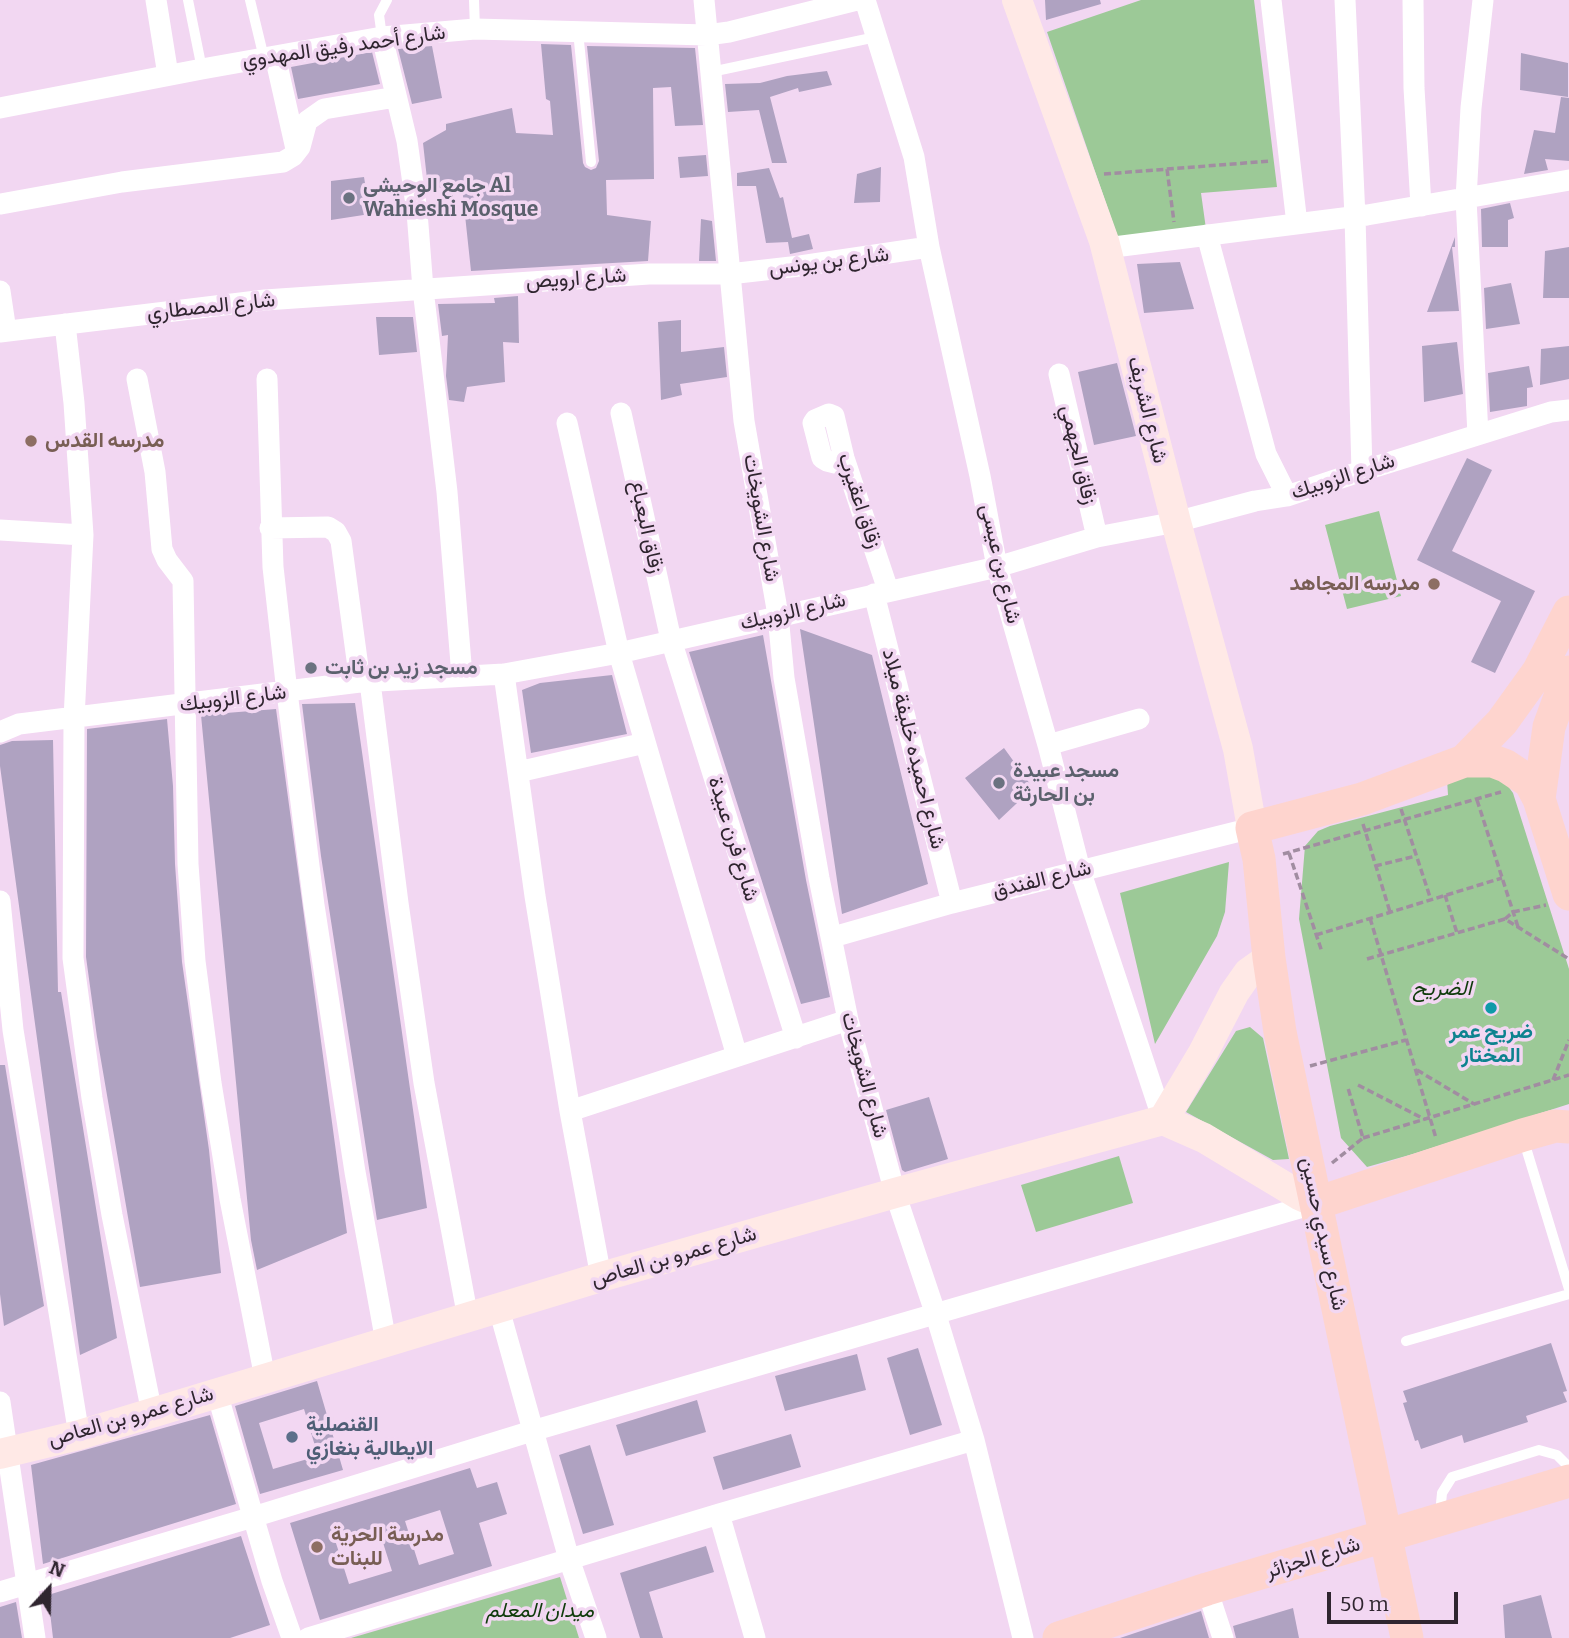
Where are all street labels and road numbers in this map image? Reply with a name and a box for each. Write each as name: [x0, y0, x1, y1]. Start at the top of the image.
street label: شارع أحمد رفيق المهدوي: [241, 20, 447, 74]
street label: شارع بن يونس: [767, 242, 891, 282]
street label: شارع ارويص: [525, 263, 627, 295]
street label: شارع المصطاري: [145, 288, 277, 326]
street label: شارع الشريف: [1122, 354, 1172, 466]
street label: زقاق الجهمي: [1054, 403, 1102, 507]
street label: شارع الزوبيك: [1288, 448, 1398, 506]
street label: زقاق اعقيرب: [832, 450, 886, 552]
street label: شارع الشويخات: [737, 452, 785, 584]
street label: زقاق البعباع: [624, 478, 668, 576]
street label: شارع بن عيسى: [974, 502, 1026, 626]
street label: شارع الزوبيك: [738, 588, 848, 636]
street label: شارع احميده خليفة ميلاد: [876, 646, 950, 852]
street label: شارع الزوبيك: [178, 680, 288, 718]
street label: شارع فرن عبيدة: [702, 774, 764, 904]
street label: شارع الفندق: [990, 856, 1094, 904]
street label: شارع الشويخات: [835, 1009, 893, 1141]
street label: شارع سيدي حسين: [1294, 1155, 1352, 1313]
street label: شارع عمرو بن العاص: [588, 1221, 760, 1293]
street label: شارع عمرو بن العاص: [45, 1381, 217, 1453]
street label: شارع الجزائر: [1263, 1532, 1363, 1584]

